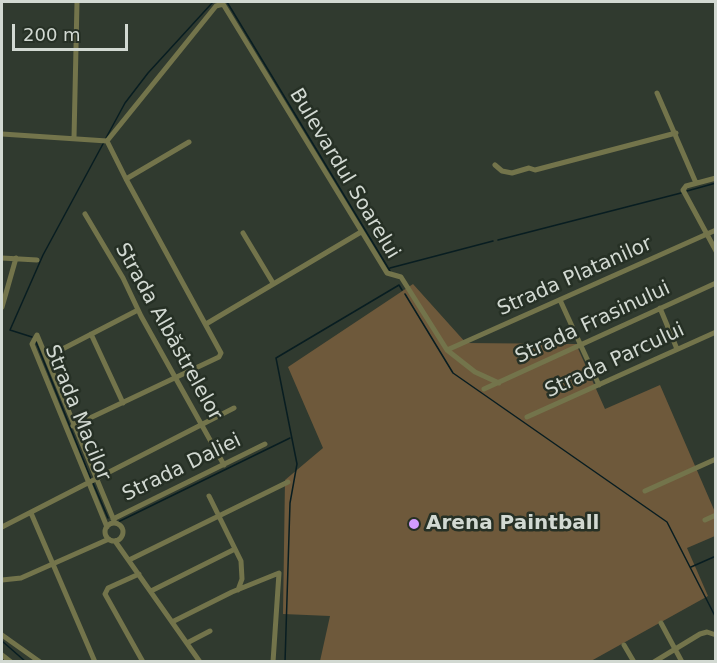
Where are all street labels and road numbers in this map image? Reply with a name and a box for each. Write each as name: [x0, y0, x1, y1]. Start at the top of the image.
street label: Bulevardul Soarelui: [284, 84, 404, 264]
street label: Strada Platanilor: [494, 232, 656, 322]
street label: Strada Albăstrelelor: [109, 239, 227, 425]
street label: Strada Frasinului: [512, 277, 674, 369]
street label: Strada Parcului: [542, 318, 688, 404]
street label: Strada Macilor: [39, 342, 115, 484]
street label: Strada Daliei: [119, 429, 245, 507]

